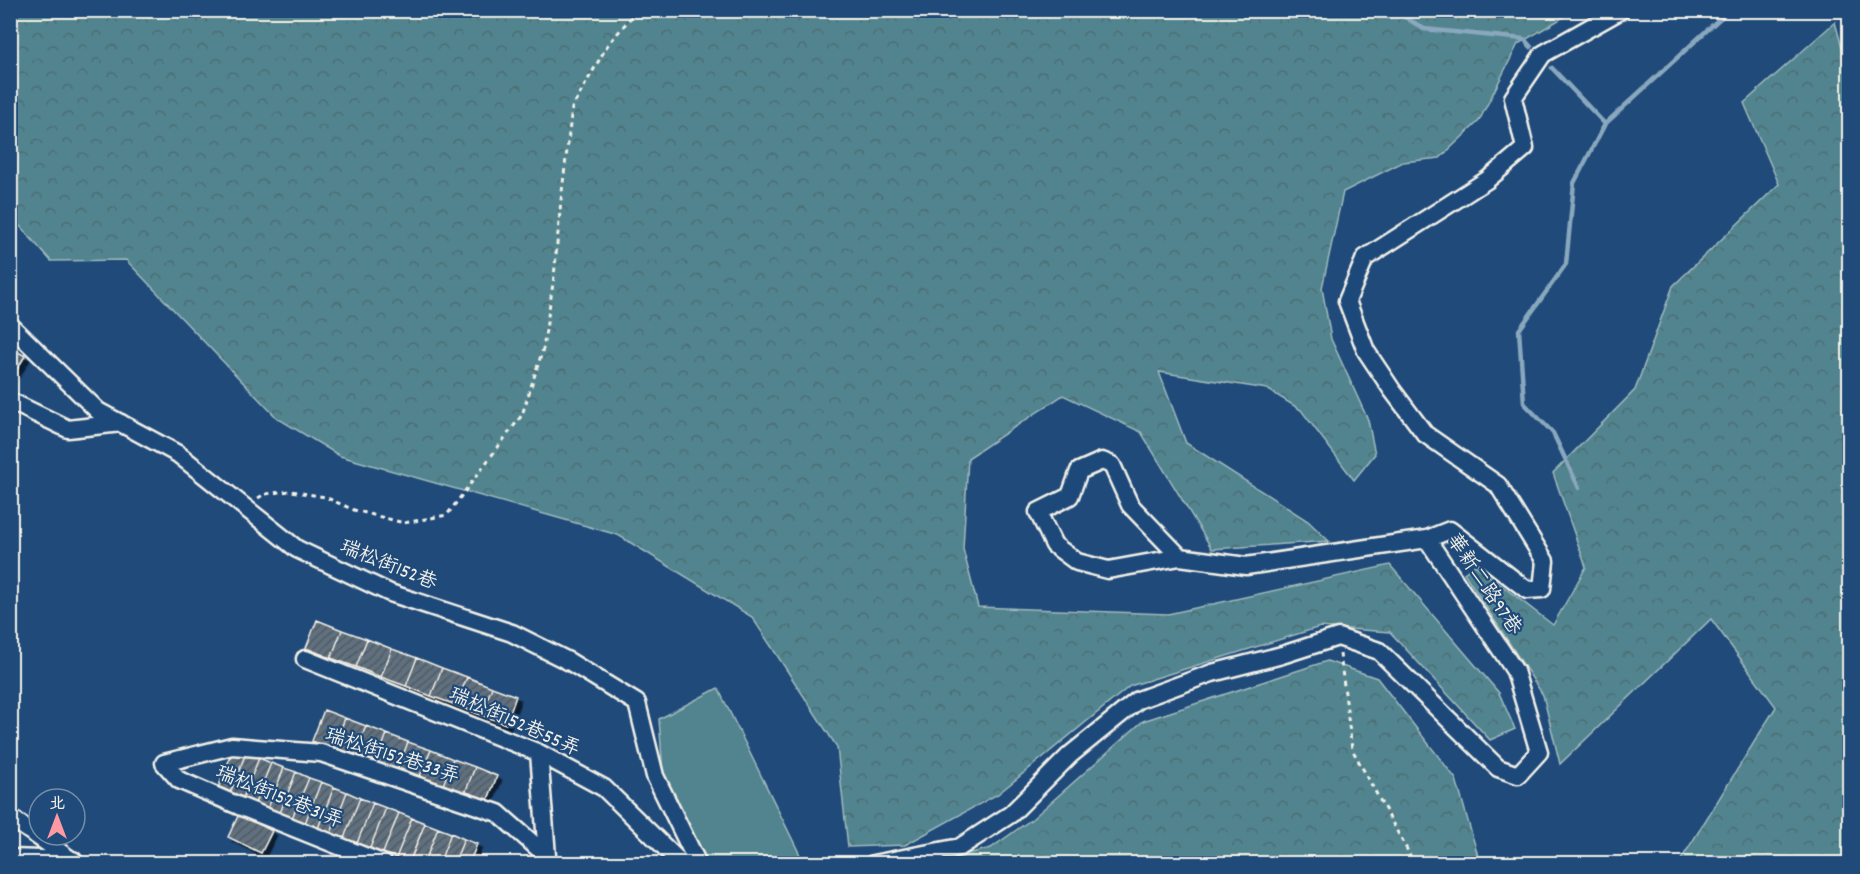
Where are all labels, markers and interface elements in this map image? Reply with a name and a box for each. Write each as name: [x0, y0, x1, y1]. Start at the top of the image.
street label: 華新二路97巷: [1439, 529, 1528, 642]
street label: 瑞松街152巷: [335, 534, 442, 599]
street label: 瑞松街152巷55弄: [444, 682, 584, 764]
street label: 瑞松街152巷33弄: [321, 722, 463, 792]
street label: 瑞松街152巷31弄: [211, 760, 347, 836]
north arrow: [27, 787, 87, 847]
text: 北: [49, 793, 65, 816]

